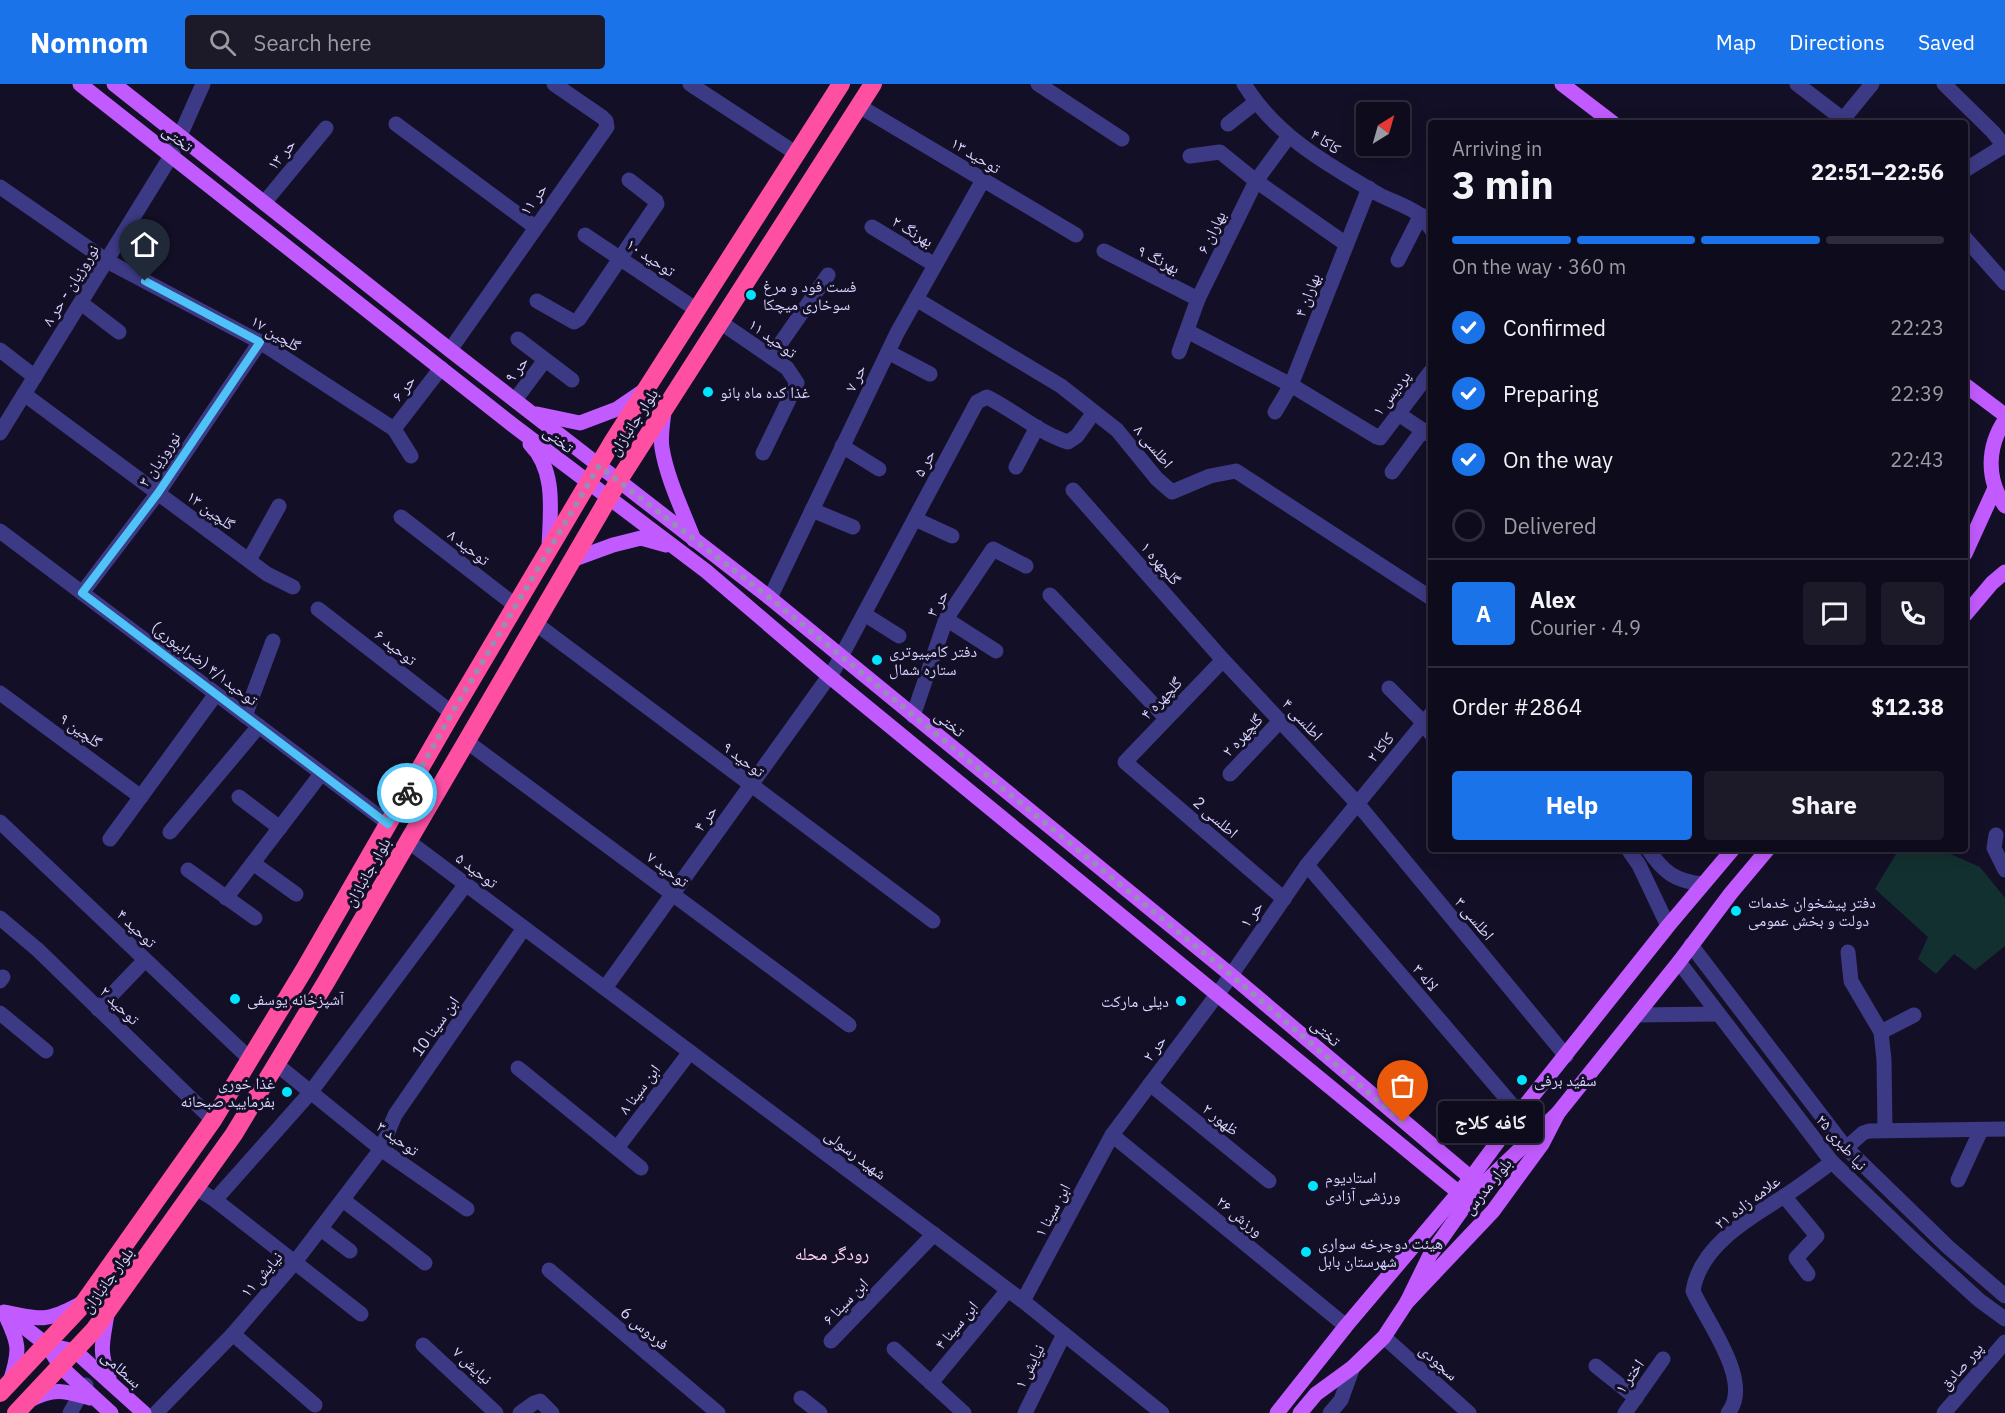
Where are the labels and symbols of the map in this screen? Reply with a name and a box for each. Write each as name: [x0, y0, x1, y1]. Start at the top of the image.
north arrow: [1356, 102, 1410, 156]
street label: تختی: [158, 120, 197, 157]
street label: کاکا ۴: [1307, 124, 1345, 159]
street label: توحید ۱۳: [947, 132, 1005, 178]
street label: حر ۱۳: [262, 134, 300, 174]
street label: حر ۱۱: [515, 179, 551, 219]
street label: بهاران ۶: [1192, 207, 1231, 257]
street label: بهرنگ ۲: [889, 211, 937, 251]
pin: [119, 219, 170, 281]
street label: توحید ۱۰: [623, 233, 679, 281]
street label: بهرنگ ۹: [1135, 240, 1183, 278]
street label: نوروزیان - حر ۸: [37, 241, 104, 330]
street label: بهاران ۴: [1290, 270, 1325, 320]
place label: فست فود و مرغ سوخاری میچکا: [763, 276, 856, 315]
marker: فست فود و مرغ سوخاری میچکا: [744, 288, 758, 302]
street label: گلچین ۱۷: [247, 310, 305, 357]
street label: توحید ۱۱: [745, 314, 801, 362]
street label: حر ۹: [500, 352, 532, 386]
street label: حر ۷: [840, 361, 870, 395]
street label: پردیس ۱: [1368, 366, 1415, 420]
street label: حر ۶: [387, 371, 419, 405]
place label: غذا کده ماه بانو: [720, 382, 810, 402]
street label: بلوار جانبازان: [604, 385, 663, 460]
marker: غذا کده ماه بانو: [701, 385, 715, 399]
street label: اطلسی ۸: [1129, 420, 1178, 473]
street label: تختی: [539, 421, 578, 458]
street label: نوروزیان ۳: [133, 428, 185, 491]
street label: حر ۵: [909, 446, 939, 480]
street label: گلچین ۱۳: [182, 486, 239, 535]
street label: توحید ۸: [444, 525, 494, 570]
street label: گلچهره ۱: [1137, 537, 1186, 589]
street label: حر ۳: [921, 586, 953, 620]
street label: توحید۴/۱ (ضرابپوری): [147, 616, 262, 710]
street label: توحید ۶: [371, 625, 421, 670]
place label: دفتر کامپیوتری ستاره شمال: [889, 641, 977, 680]
marker: دفتر کامپیوتری ستاره شمال: [870, 653, 884, 667]
street label: گلچهره ۴: [1136, 672, 1186, 723]
street label: اطلسی ۴: [1278, 694, 1328, 745]
street label: تختی: [930, 705, 969, 742]
street label: گلچین ۹: [55, 708, 106, 753]
street label: گلچهره ۲: [1217, 709, 1267, 761]
street label: کاکا ۲: [1362, 728, 1398, 766]
street label: توحید ۹: [719, 737, 769, 781]
courier: [377, 763, 437, 823]
street label: اطلسی 2: [1189, 792, 1243, 843]
street label: حر ۴: [689, 801, 721, 835]
street label: بلوار جانبازان: [339, 834, 396, 911]
street label: توحید ۷: [643, 847, 693, 891]
street label: توحید ۵: [452, 848, 502, 892]
street label: اطلسی ۳: [1450, 892, 1499, 945]
place label: دفتر پیشخوان خدمات دولت و بخش عمومی: [1748, 892, 1876, 931]
street label: حر ۱: [1235, 897, 1267, 931]
street label: توحید ۴: [113, 904, 161, 952]
marker: دفتر پیشخوان خدمات دولت و بخش عمومی: [1729, 904, 1743, 918]
street label: لاله ۳: [1409, 959, 1443, 995]
street label: توحید ۲: [96, 981, 144, 1029]
place label: آشپزخانه یوسفی: [247, 989, 345, 1010]
place label: دیلی مارکت: [1101, 991, 1169, 1012]
marker: آشپزخانه یوسفی: [228, 992, 242, 1006]
street label: ابن سینا 10: [407, 992, 464, 1061]
marker: دیلی مارکت: [1174, 994, 1188, 1008]
street label: تختی: [1306, 1014, 1345, 1051]
street label: حر ۲: [1138, 1031, 1170, 1065]
street label: ابن سینا ۸: [614, 1060, 665, 1119]
pin: [1377, 1060, 1428, 1122]
place label: سفید برفی: [1534, 1070, 1596, 1091]
place label: غذا خوری بفرمایید صبحانه: [180, 1073, 275, 1111]
marker: سفید برفی: [1515, 1073, 1529, 1087]
marker: غذا خوری بفرمایید صبحانه: [280, 1085, 294, 1099]
street label: ظهور ۲: [1199, 1098, 1243, 1140]
callout: کافه کلاج: [1439, 1101, 1544, 1143]
street label: نیا طبری ۲۵: [1811, 1110, 1872, 1175]
street label: توحید ۳: [373, 1116, 423, 1160]
street label: شهید رسولی: [820, 1124, 891, 1185]
street label: بلوار مدرس: [1458, 1154, 1517, 1219]
place label: استادیوم ورزشی آزادی: [1325, 1167, 1400, 1206]
street label: علامه زاده ۲۱: [1710, 1171, 1784, 1233]
marker: استادیوم ورزشی آزادی: [1306, 1179, 1320, 1193]
street label: ابن سینا ۱: [1030, 1180, 1075, 1240]
street label: ورزش ۲۶: [1212, 1191, 1267, 1242]
place label: هیئت دوچرخه سواری شهرستان بابل: [1318, 1233, 1443, 1272]
district label: رودگر محله: [795, 1242, 869, 1265]
street label: بلوار جانبازان: [76, 1243, 138, 1317]
marker: هیئت دوچرخه سواری شهرستان بابل: [1299, 1245, 1313, 1259]
street label: نیایش ۱۱: [236, 1247, 287, 1302]
street label: ابن سینا ۶: [818, 1273, 873, 1329]
street label: ابن سینا ۴: [930, 1297, 983, 1354]
street label: فردوس 6: [616, 1302, 673, 1355]
street label: پور صادق: [1935, 1338, 1988, 1395]
street label: سجودی: [1415, 1339, 1462, 1385]
street label: نیایش ۱: [1009, 1341, 1049, 1392]
street label: نیایش ۷: [448, 1342, 497, 1389]
street label: بسطامی: [97, 1346, 146, 1393]
street label: اختر ۱: [1610, 1355, 1648, 1397]

